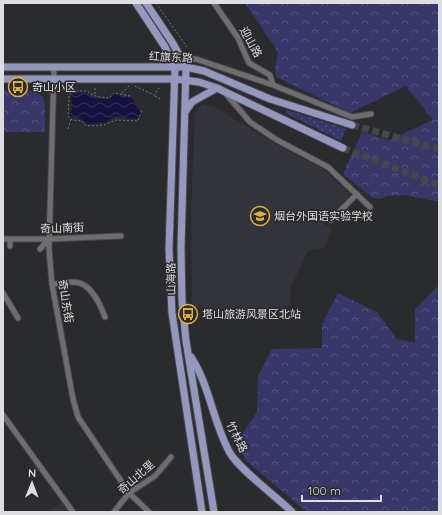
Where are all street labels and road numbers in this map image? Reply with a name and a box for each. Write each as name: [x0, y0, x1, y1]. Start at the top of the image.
street label: 迎山路: [237, 24, 265, 60]
street label: 红旗东路: [149, 49, 193, 65]
street label: 奇山南街: [40, 220, 84, 236]
street label: 山海路: [164, 262, 178, 296]
street label: 奇山东街: [56, 278, 76, 324]
street label: 竹林路: [223, 419, 251, 455]
street label: 奇山北里: [115, 457, 157, 497]

